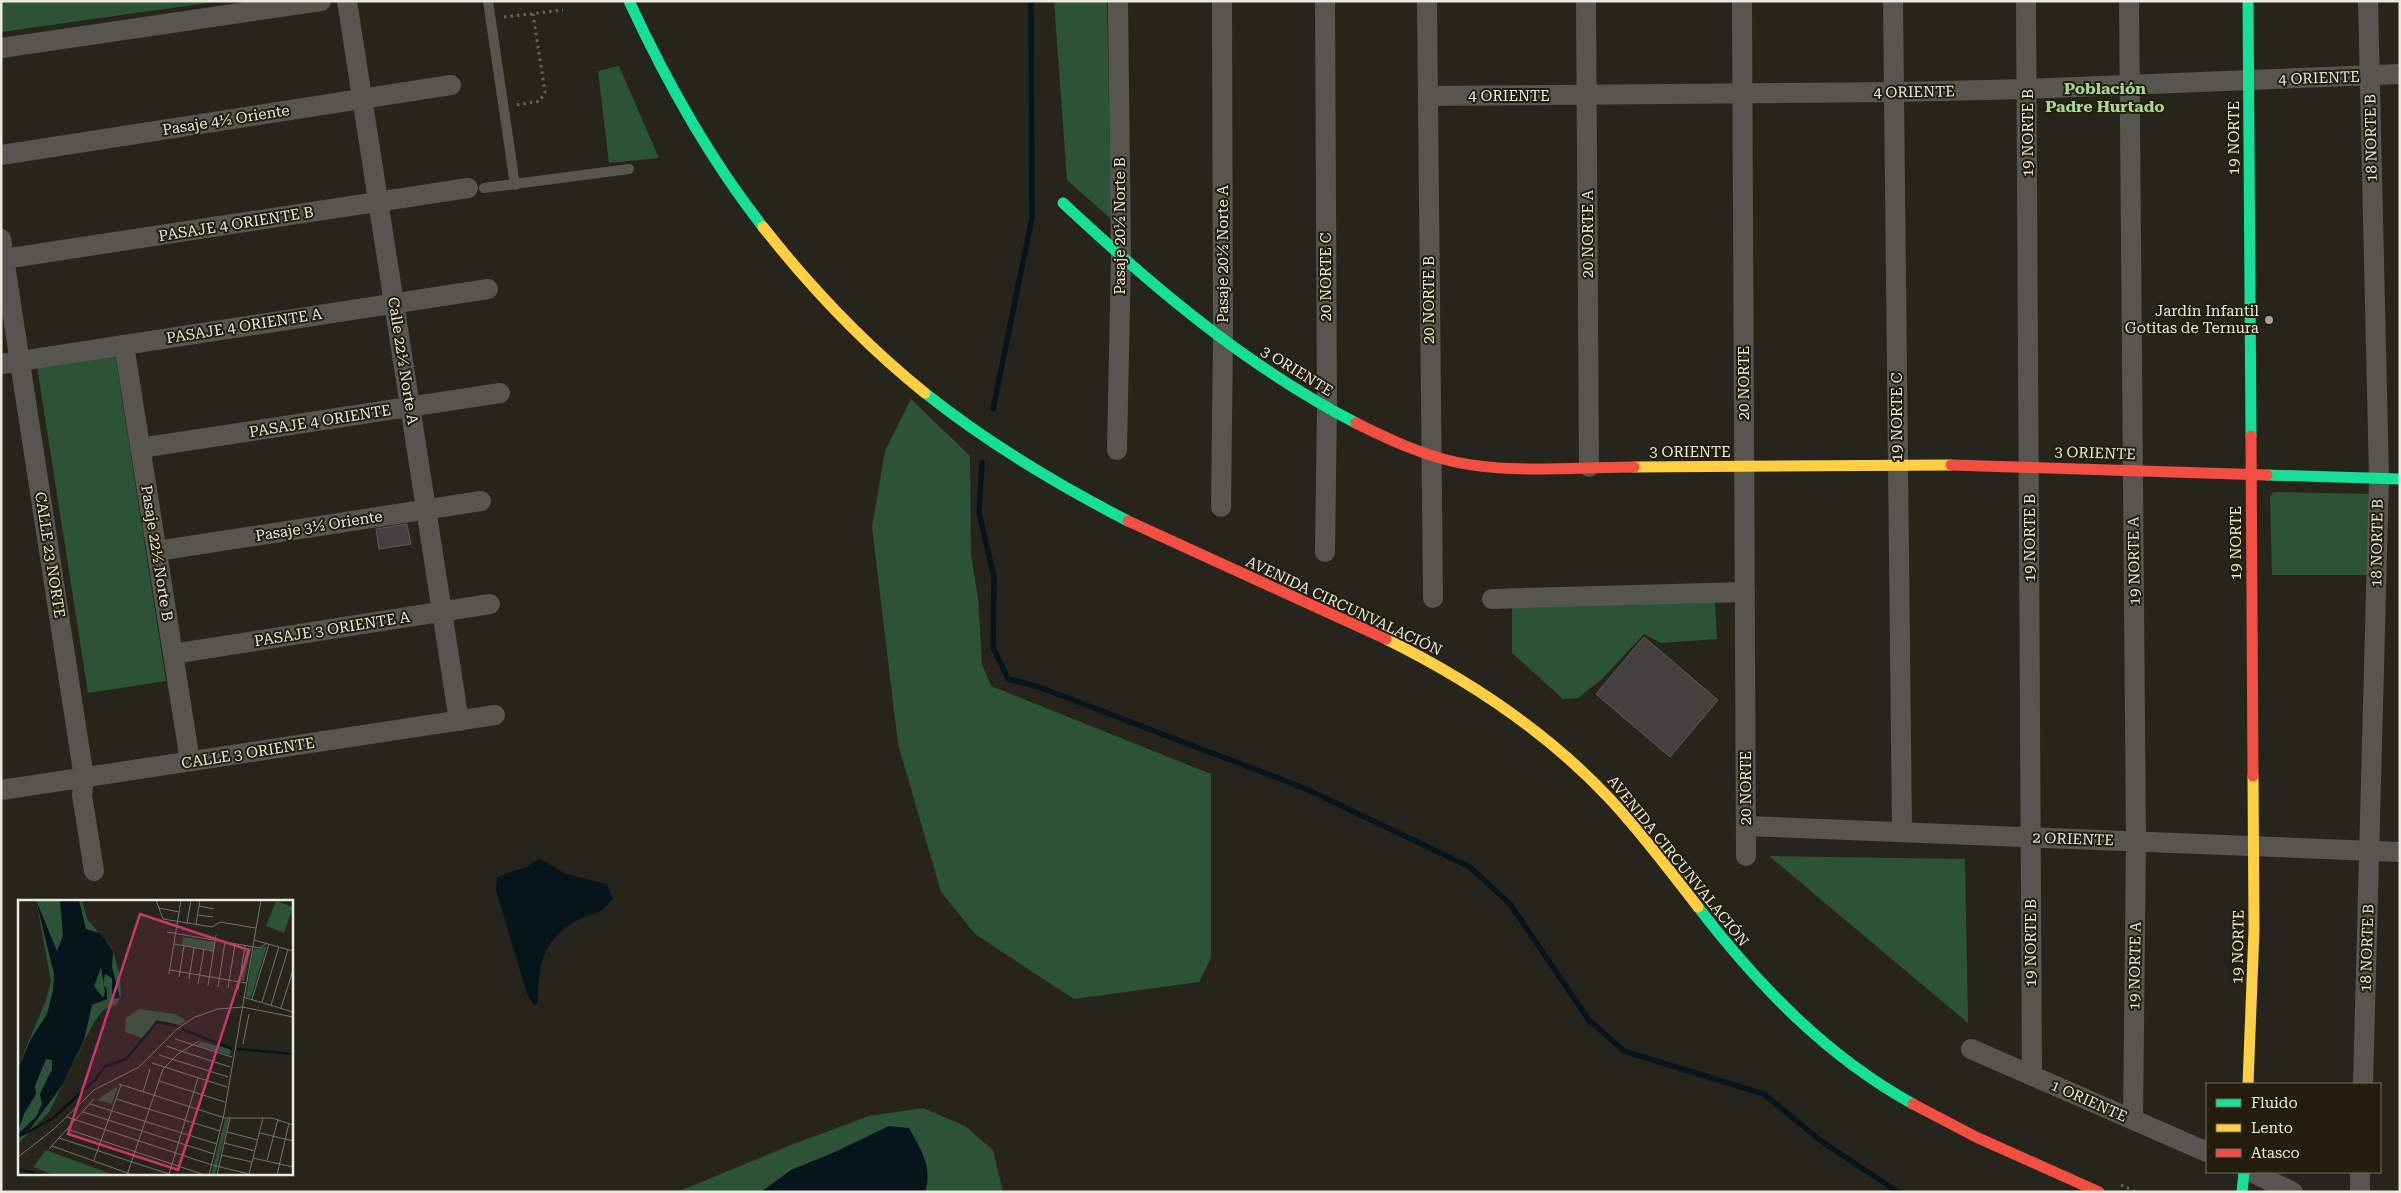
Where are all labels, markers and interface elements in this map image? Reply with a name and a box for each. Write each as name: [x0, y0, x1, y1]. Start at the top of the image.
street label: 4 ORIENTE: [2278, 68, 2360, 88]
district label: Población Padre Hurtado: [2045, 79, 2165, 116]
street label: 4 ORIENTE: [1873, 82, 1955, 102]
street label: 4 ORIENTE: [1468, 87, 1550, 105]
street label: 19 NORTE B: [2019, 89, 2037, 177]
street label: 18 NORTE B: [2361, 94, 2381, 182]
street label: Pasaje 4½ Oriente: [161, 101, 291, 139]
street label: 19 NORTE: [2225, 101, 2243, 175]
street label: Pasaje 20½ Norte B: [1111, 157, 1129, 295]
street label: Pasaje 20½ Norte A: [1214, 185, 1232, 323]
street label: 20 NORTE A: [1579, 189, 1597, 278]
street label: PASAJE 4 ORIENTE B: [157, 203, 315, 245]
street label: 20 NORTE C: [1317, 232, 1335, 321]
street label: 20 NORTE B: [1420, 256, 1438, 344]
street label: Calle 22½ Norte A: [384, 296, 422, 427]
place label: Jardín Infantil Gotitas de Ternura: [2125, 302, 2259, 337]
street label: PASAJE 4 ORIENTE A: [165, 305, 324, 347]
marker: Jardín Infantil Gotitas de Ternura: [2263, 314, 2275, 326]
street label: 3 ORIENTE: [1258, 342, 1336, 400]
street label: 20 NORTE: [1735, 346, 1753, 420]
street label: 19 NORTE C: [1888, 372, 1906, 461]
street label: PASAJE 4 ORIENTE: [248, 401, 392, 441]
street label: 3 ORIENTE: [1649, 443, 1731, 461]
street label: 3 ORIENTE: [2054, 443, 2136, 463]
street label: Pasaje 22½ Norte B: [137, 484, 177, 622]
street label: CALLE 23 NORTE: [31, 491, 69, 619]
street label: 19 NORTE B: [2021, 494, 2039, 582]
street label: 18 NORTE B: [2367, 499, 2387, 587]
street label: 19 NORTE: [2227, 506, 2245, 580]
street label: Pasaje 3½ Oriente: [254, 507, 384, 545]
street label: 19 NORTE A: [2124, 516, 2144, 605]
street label: AVENIDA CIRCUNVALACIÓN: [1243, 552, 1445, 659]
street label: PASAJE 3 ORIENTE A: [253, 608, 412, 650]
street label: CALLE 3 ORIENTE: [180, 734, 316, 772]
street label: 20 NORTE: [1737, 751, 1755, 825]
street label: AVENIDA CIRCUNVALACIÓN: [1604, 771, 1753, 950]
street label: 2 ORIENTE: [2032, 829, 2114, 849]
street label: 19 NORTE B: [2022, 899, 2040, 987]
inset map: [18, 900, 292, 1176]
street label: 18 NORTE B: [2356, 904, 2378, 992]
street label: 19 NORTE: [2228, 910, 2248, 984]
street label: 19 NORTE A: [2125, 921, 2145, 1010]
street label: 1 ORIENTE: [2048, 1076, 2130, 1126]
legend: [2206, 1083, 2381, 1173]
text: Fluido: [2251, 1094, 2298, 1112]
text: Lento: [2251, 1119, 2293, 1137]
text: Atasco: [2251, 1144, 2300, 1162]

